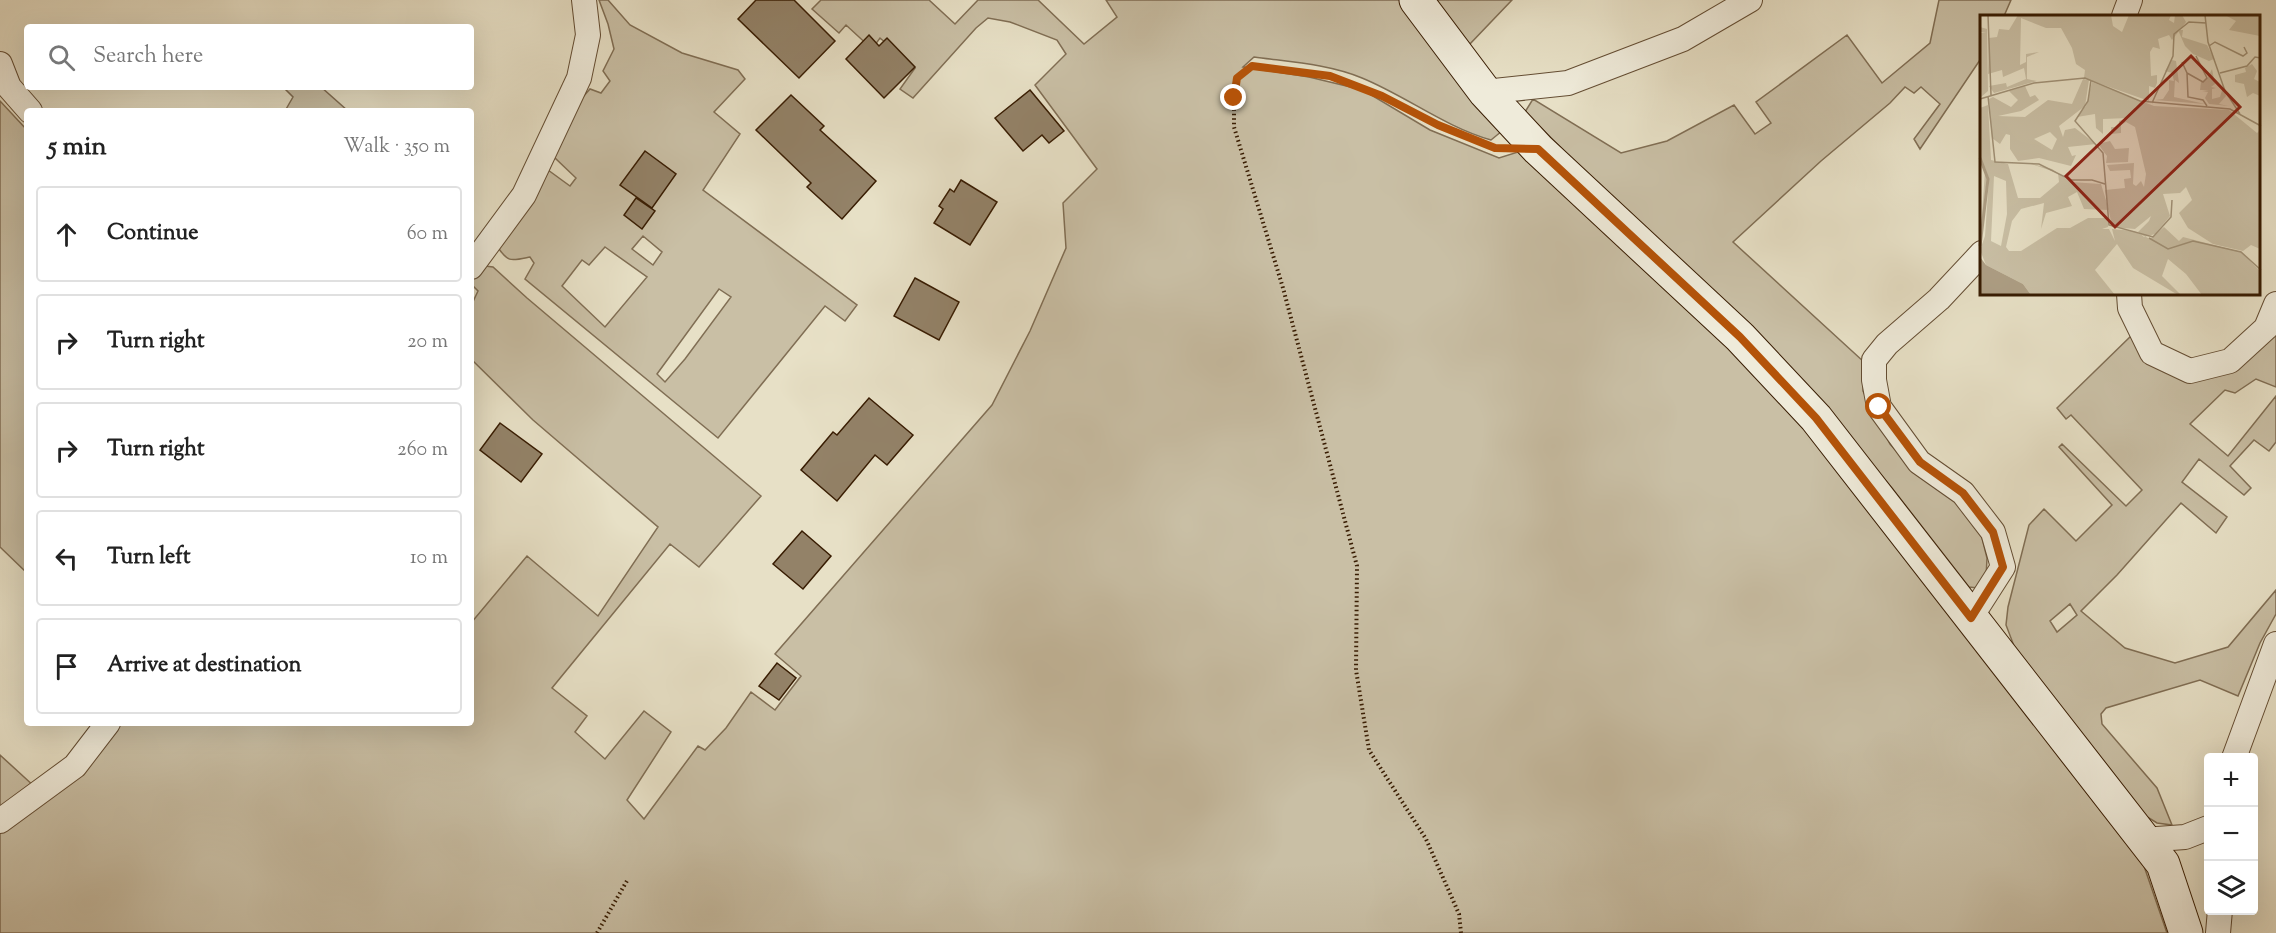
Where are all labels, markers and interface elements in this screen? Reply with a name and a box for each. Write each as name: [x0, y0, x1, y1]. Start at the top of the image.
inset map: [1980, 15, 2261, 296]
search box: [24, 24, 474, 90]
icon: search: [45, 41, 78, 74]
text: Search here: [93, 41, 203, 73]
route end: [1220, 84, 1246, 110]
text: 5 min: [48, 129, 107, 166]
text: Walk · 350 m: [343, 133, 450, 162]
icon: ahead: [50, 218, 83, 251]
text: Continue: [107, 218, 198, 250]
text: 60 m: [407, 220, 448, 249]
icon: right: [50, 326, 83, 359]
text: Turn right: [107, 326, 204, 358]
text: 20 m: [407, 328, 448, 357]
route start: [1865, 393, 1891, 419]
icon: right: [50, 434, 83, 467]
text: Turn right: [107, 434, 204, 466]
text: 260 m: [397, 436, 448, 465]
icon: left: [50, 542, 83, 575]
text: Turn left: [107, 542, 190, 574]
text: 10 m: [410, 544, 448, 573]
icon: arrive: [50, 650, 83, 683]
text: Arrive at destination: [107, 650, 302, 682]
map controls: [2204, 753, 2258, 915]
button: +: [2204, 753, 2258, 807]
button: −: [2204, 807, 2258, 861]
button: layers: [2204, 861, 2258, 915]

